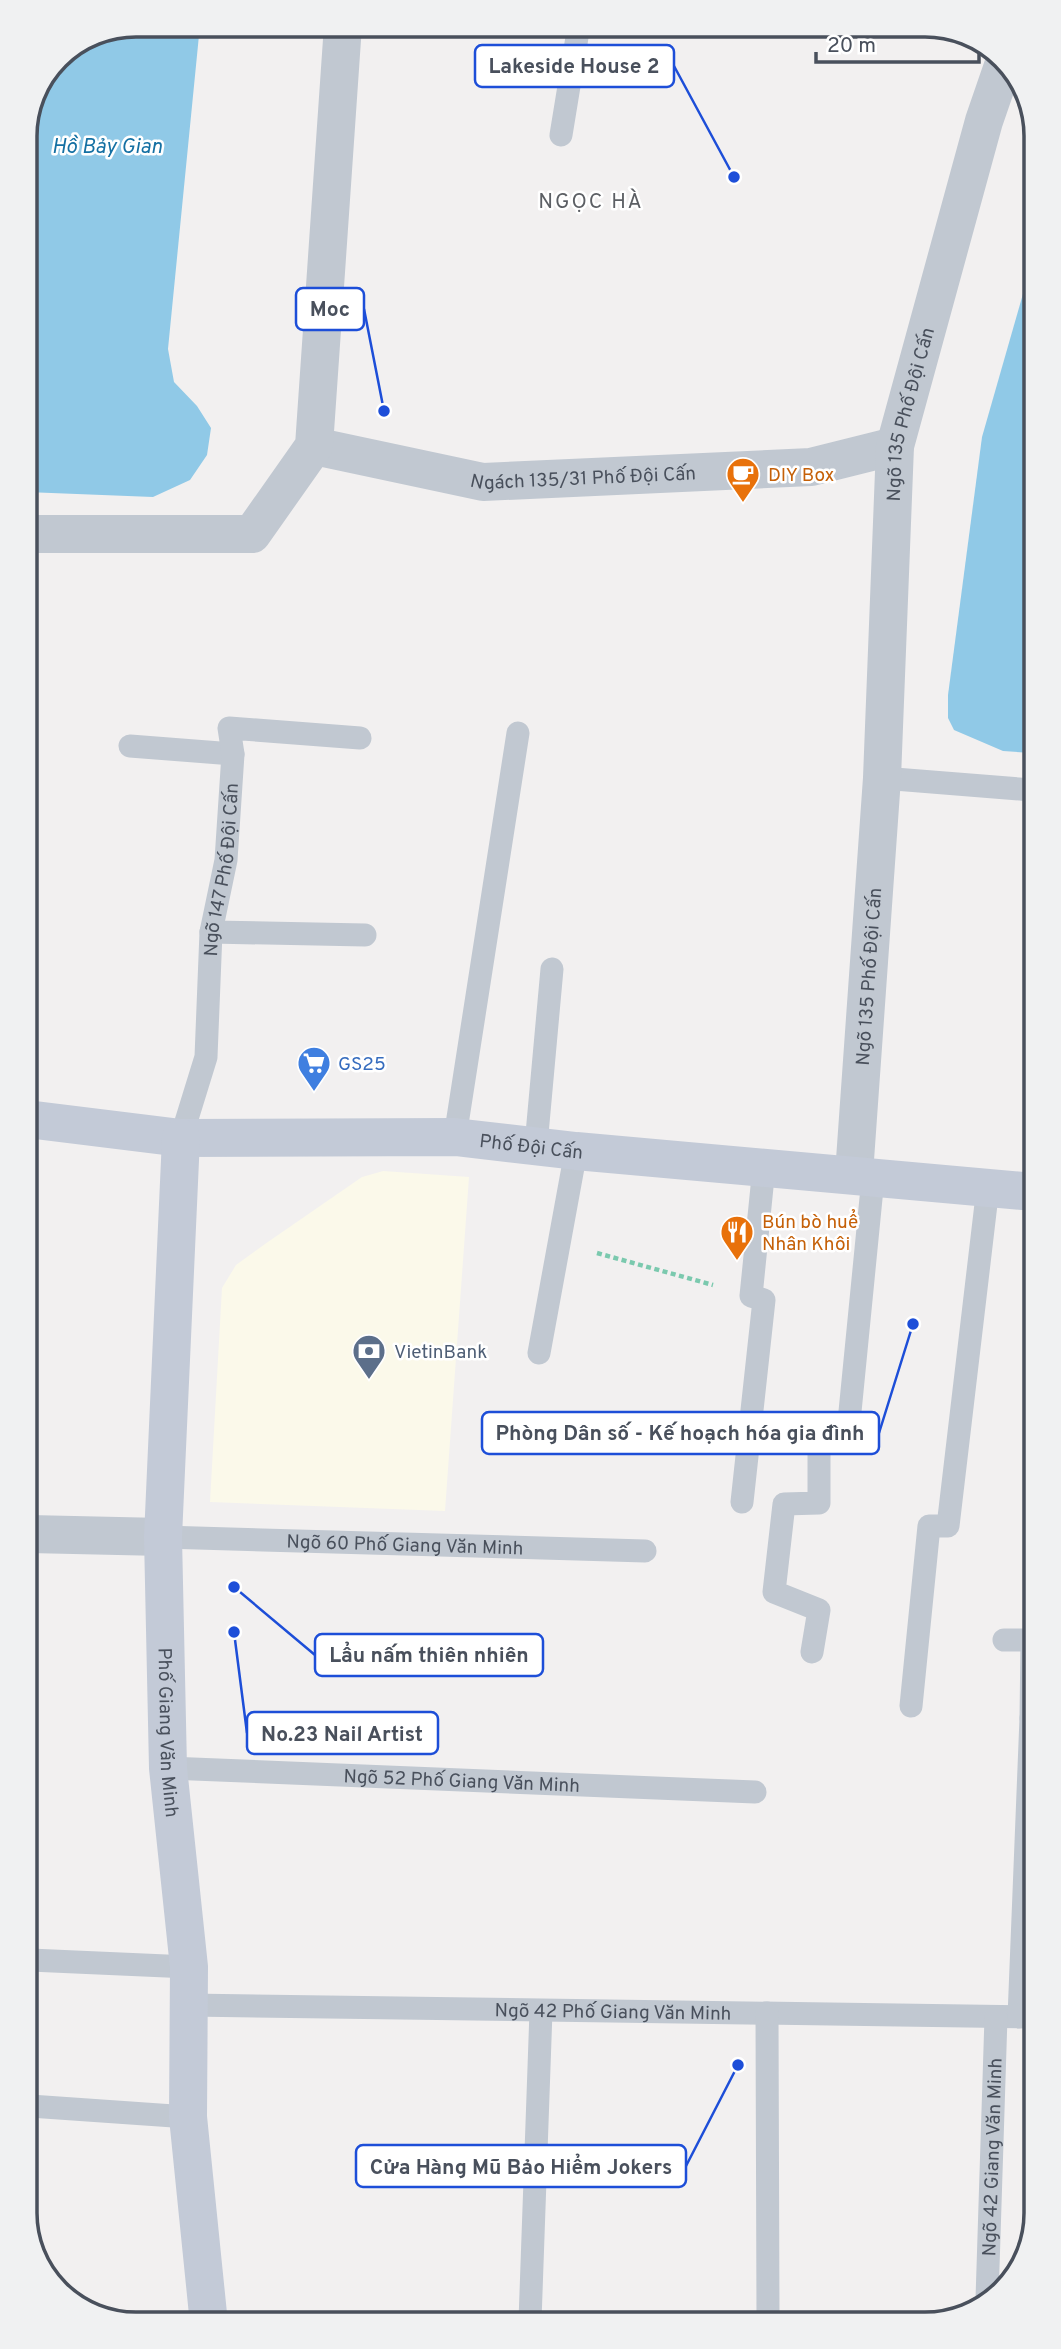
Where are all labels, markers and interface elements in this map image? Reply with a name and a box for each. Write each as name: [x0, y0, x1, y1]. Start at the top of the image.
scale bar: [816, 21, 979, 65]
text: 20 m: [827, 33, 876, 60]
callout: Lakeside House 2: [475, 45, 674, 87]
text: Lakeside House 2: [488, 54, 660, 81]
water label: Hồ Bảy Gian: [52, 134, 163, 161]
district label: NGỌC HÀ: [538, 188, 644, 216]
callout: Moc: [296, 288, 364, 330]
text: Moc: [310, 297, 350, 324]
street label: Ngõ 135 Phố Đội Cấn: [883, 325, 941, 502]
cafe icon: DIY Box: [724, 455, 762, 504]
street label: Ngách 135/31 Phố Đội Cấn: [468, 462, 696, 496]
place label: DIY Box: [768, 464, 835, 488]
street label: Ngõ 147 Phố Đội Cấn: [200, 782, 245, 957]
street label: Ngõ 135 Phố Đội Cấn: [852, 887, 888, 1066]
supermarket icon: GS25: [295, 1044, 333, 1093]
place label: GS25: [338, 1053, 386, 1077]
street label: Phố Đội Cấn: [478, 1130, 584, 1166]
place label: Bún bò huể Nhân Khôi: [762, 1208, 858, 1257]
restaurant icon: Bún bò huể Nhân Khôi: [718, 1213, 756, 1262]
bank icon: VietinBank: [350, 1332, 388, 1381]
place label: VietinBank: [394, 1341, 487, 1365]
callout: Phòng Dân số - Kế hoạch hóa gia đình: [482, 1412, 879, 1454]
text: Phòng Dân số - Kế hoạch hóa gia đình: [495, 1421, 865, 1448]
street label: Ngõ 60 Phố Giang Văn Minh: [286, 1531, 524, 1561]
callout: Lẩu nấm thiên nhiên: [315, 1634, 543, 1676]
text: Lẩu nấm thiên nhiên: [329, 1641, 529, 1670]
street label: Phố Giang Văn Minh: [151, 1648, 183, 1819]
callout: No.23 Nail Artist: [247, 1712, 438, 1754]
text: No.23 Nail Artist: [261, 1722, 423, 1749]
street label: Ngõ 52 Phố Giang Văn Minh: [343, 1765, 580, 1799]
street label: Ngõ 42 Phố Giang Văn Minh: [494, 1999, 732, 2027]
street label: Ngõ 42 Giang Văn Minh: [978, 2057, 1009, 2257]
callout: Cửa Hàng Mũ Bảo Hiểm Jokers: [356, 2145, 686, 2187]
text: Cửa Hàng Mũ Bảo Hiểm Jokers: [370, 2153, 672, 2182]

